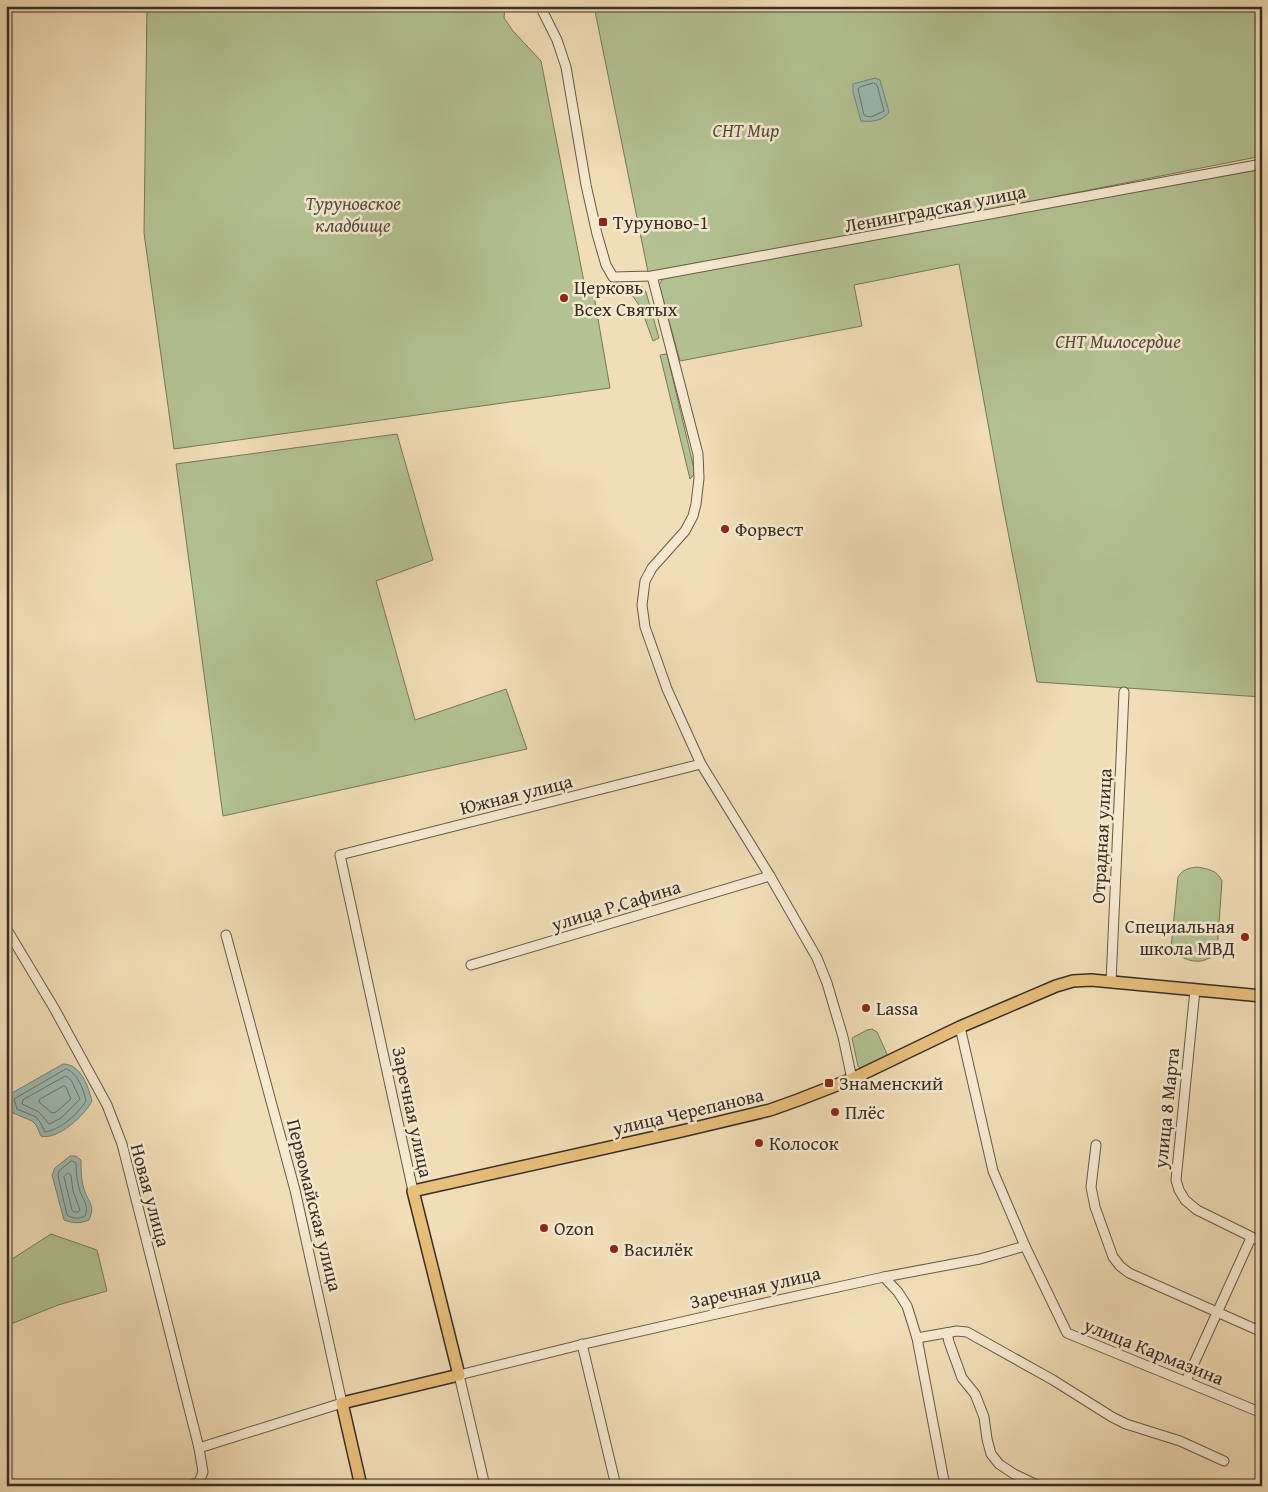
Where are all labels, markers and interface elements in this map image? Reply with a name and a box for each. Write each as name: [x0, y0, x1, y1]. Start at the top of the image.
park label: СНТ Мир: [713, 116, 779, 144]
street label: Ленинградская улица: [842, 177, 1028, 239]
park label: Туруновское кладбище: [305, 189, 401, 239]
place label: Туруново-1: [613, 208, 709, 236]
marker: Туруново-1: [597, 216, 609, 228]
place label: Церковь Всех Святых: [574, 273, 678, 323]
marker: Церковь Всех Святых: [558, 292, 570, 304]
park label: СНТ Милосердие: [1055, 327, 1181, 355]
place label: Форвест: [735, 515, 804, 543]
marker: Форвест: [719, 523, 731, 535]
street label: Южная улица: [457, 766, 575, 822]
street label: Отрадная улица: [1083, 768, 1119, 904]
street label: улица Р.Сафина: [547, 872, 684, 938]
place label: Специальная школа МВД: [1125, 912, 1235, 962]
marker: Специальная школа МВД: [1239, 931, 1251, 943]
place label: Lassa: [876, 994, 918, 1022]
marker: Lassa: [860, 1002, 872, 1014]
street label: Заречная улица: [385, 1044, 441, 1180]
street label: улица 8 Марта: [1146, 1046, 1186, 1171]
place label: Знаменский: [839, 1069, 943, 1097]
marker: Знаменский: [823, 1077, 835, 1089]
street label: улица Черепанова: [609, 1080, 766, 1142]
place label: Плёс: [845, 1098, 885, 1126]
marker: Плёс: [829, 1106, 841, 1118]
street label: Первомайская улица: [280, 1116, 350, 1294]
place label: Колосок: [769, 1129, 839, 1157]
marker: Колосок: [753, 1137, 765, 1149]
street label: Новая улица: [124, 1140, 178, 1250]
place label: Ozon: [554, 1214, 595, 1242]
marker: Ozon: [538, 1222, 550, 1234]
place label: Василёк: [624, 1235, 693, 1263]
marker: Василёк: [608, 1243, 620, 1255]
street label: Заречная улица: [687, 1258, 823, 1316]
street label: улица Кармазина: [1079, 1310, 1228, 1392]

